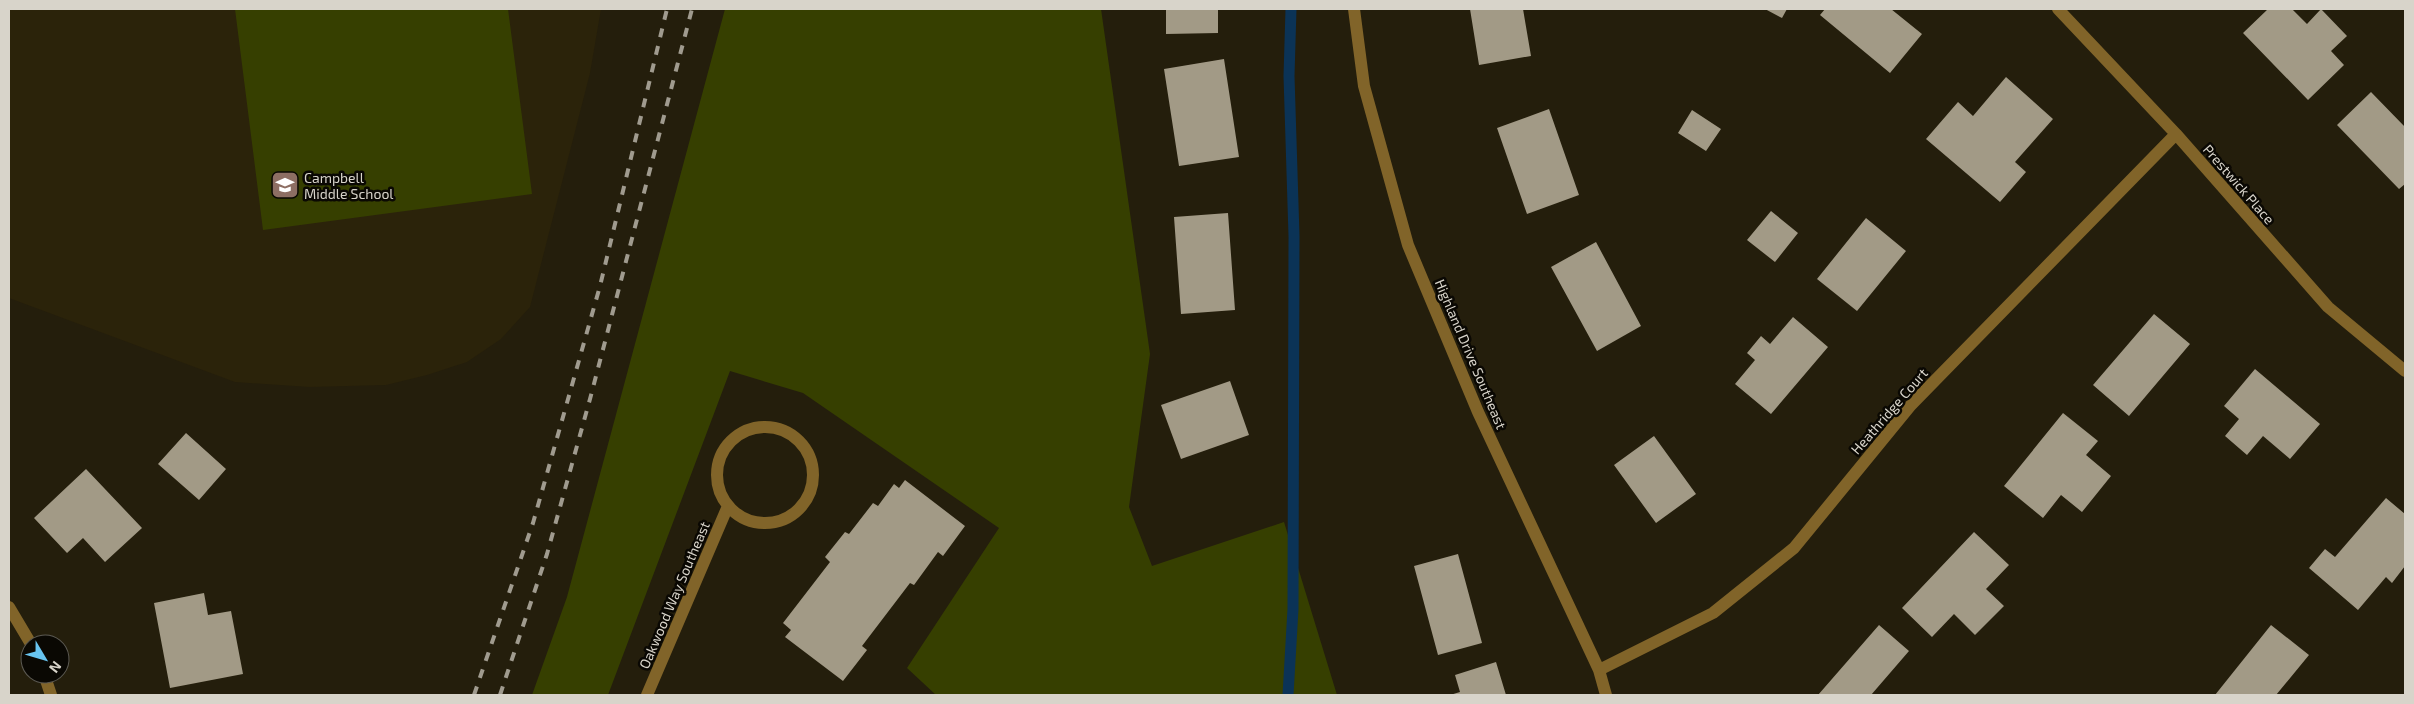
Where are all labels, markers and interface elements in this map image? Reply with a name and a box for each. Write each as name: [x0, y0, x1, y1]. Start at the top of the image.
street label: Prestwick Place: [2200, 141, 2278, 227]
place label: Campbell Middle School: [304, 169, 394, 202]
school or university icon: Campbell Middle School: [270, 170, 300, 200]
street label: Highland Drive Southeast: [1432, 277, 1510, 431]
street label: Heathridge Court: [1847, 365, 1931, 457]
street label: Oakwood Way Southeast: [635, 519, 713, 671]
north arrow: [20, 634, 70, 684]
text: N: [46, 658, 65, 677]

